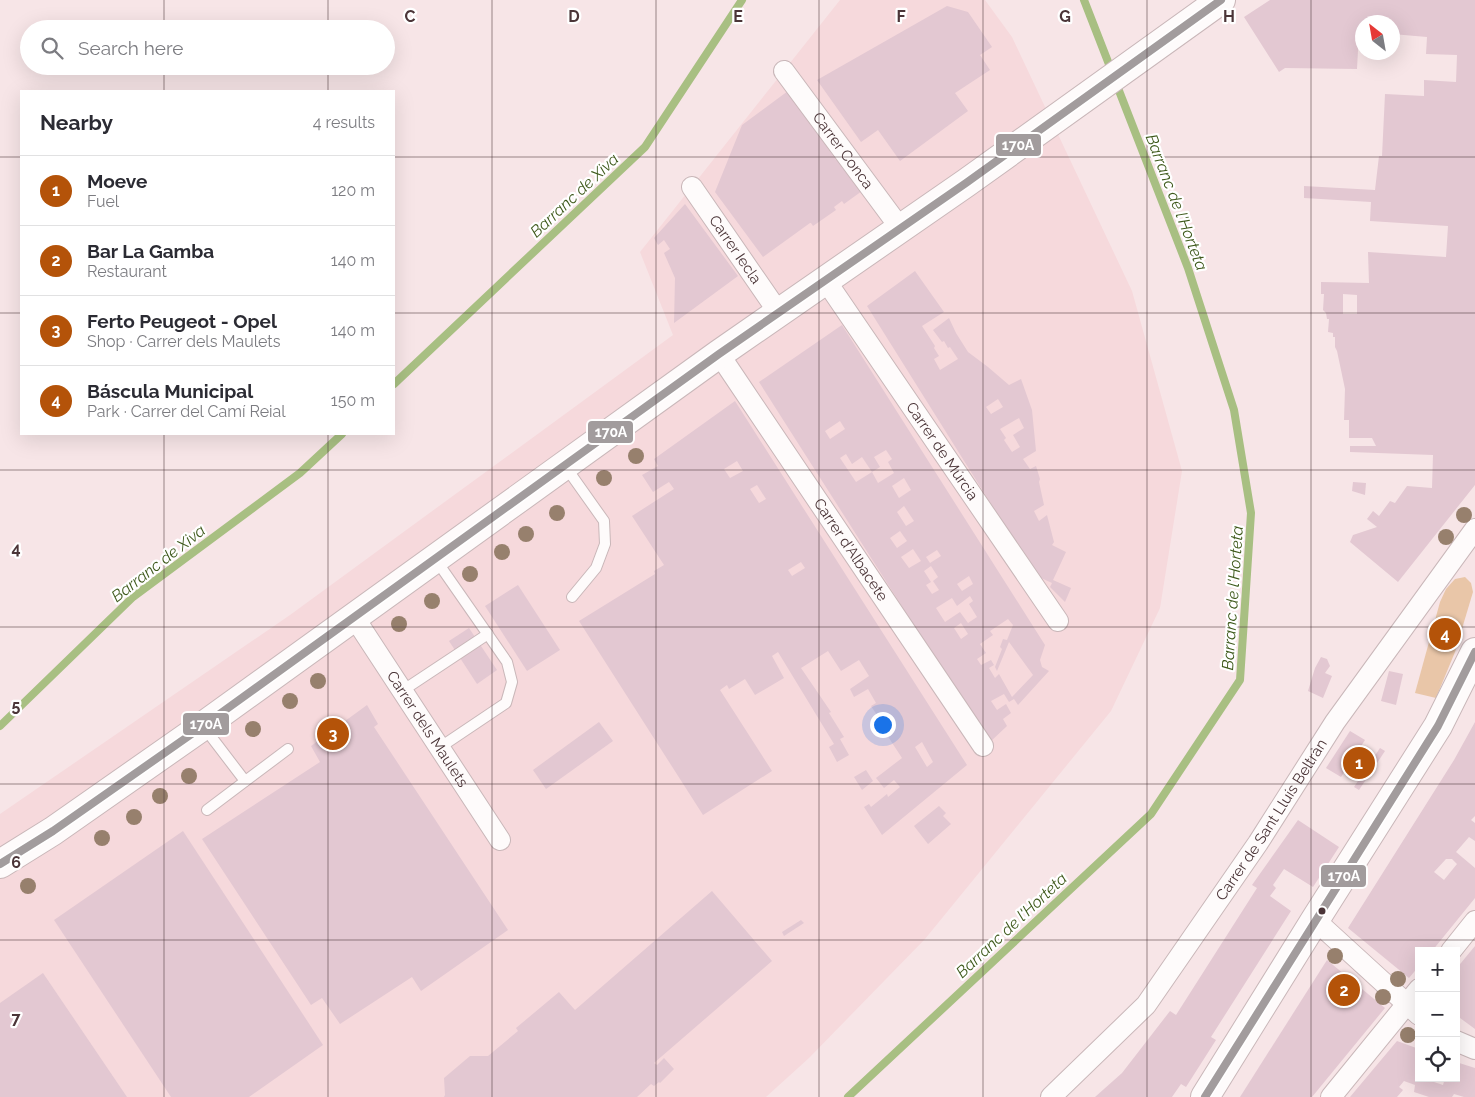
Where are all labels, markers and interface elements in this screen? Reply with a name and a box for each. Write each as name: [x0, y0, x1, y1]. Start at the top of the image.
text: C: [405, 7, 416, 26]
text: D: [568, 7, 580, 26]
text: E: [733, 7, 743, 26]
text: F: [896, 7, 906, 26]
text: G: [1059, 7, 1071, 26]
text: H: [1223, 7, 1235, 26]
north arrow: [1355, 15, 1400, 60]
search box: [20, 20, 395, 75]
icon: search: [38, 34, 66, 62]
text: Search here: [78, 37, 184, 59]
street label: Carrer Conca: [809, 109, 877, 192]
text: Nearby: [40, 110, 113, 135]
text: 4 results: [313, 113, 375, 132]
water label: Barranc de l'Horteta: [1142, 131, 1211, 274]
line badge: 170A: [995, 133, 1042, 157]
text: 170A: [1002, 137, 1035, 153]
water label: Barranc de Xiva: [526, 149, 623, 241]
text: Moeve: [87, 170, 147, 192]
text: 1: [52, 181, 60, 200]
text: 120 m: [331, 181, 375, 200]
text: Fuel: [87, 192, 119, 211]
street label: Carrer Iecla: [705, 212, 765, 287]
text: Bar La Gamba: [87, 240, 214, 262]
text: 2: [51, 251, 61, 270]
text: 140 m: [331, 251, 375, 270]
text: Restaurant: [87, 262, 167, 281]
text: Ferto Peugeot - Opel: [87, 310, 277, 332]
text: 3: [52, 321, 60, 340]
text: 140 m: [331, 321, 375, 340]
text: Shop · Carrer dels Maulets: [87, 332, 280, 351]
text: Báscula Municipal: [87, 380, 253, 402]
text: 4: [51, 391, 61, 410]
text: 150 m: [331, 391, 375, 410]
street label: Carrer de Múrcia: [902, 399, 982, 504]
text: Park · Carrer del Camí Reial: [87, 402, 286, 421]
line badge: 170A: [587, 420, 634, 444]
text: 170A: [595, 424, 628, 440]
street label: Carrer d'Albacete: [810, 495, 892, 605]
water label: Barranc de Xiva: [108, 521, 209, 606]
water label: Barranc de l'Horteta: [1218, 525, 1247, 671]
text: 4: [11, 539, 21, 558]
pin: 4: [1429, 615, 1461, 653]
street label: Carrer dels Maulets: [383, 668, 472, 791]
text: 5: [12, 696, 21, 715]
line badge: 170A: [182, 712, 230, 736]
your location: [870, 712, 896, 738]
pin: 3: [317, 715, 349, 753]
text: 170A: [190, 716, 223, 732]
street label: Carrer de Sant Lluís Beltràn: [1212, 736, 1331, 904]
pin: 1: [1343, 744, 1375, 782]
text: 6: [11, 853, 21, 872]
line badge: 170A: [1320, 864, 1367, 888]
text: 170A: [1328, 868, 1361, 884]
water label: Barranc de l'Horteta: [952, 869, 1071, 982]
unlabelled marker: [1317, 906, 1327, 916]
map controls: [1415, 947, 1460, 1082]
button: +: [1415, 947, 1460, 992]
pin: 2: [1328, 971, 1360, 1009]
button: −: [1415, 992, 1460, 1037]
text: 7: [12, 1009, 21, 1028]
button: locate: [1415, 1037, 1460, 1082]

